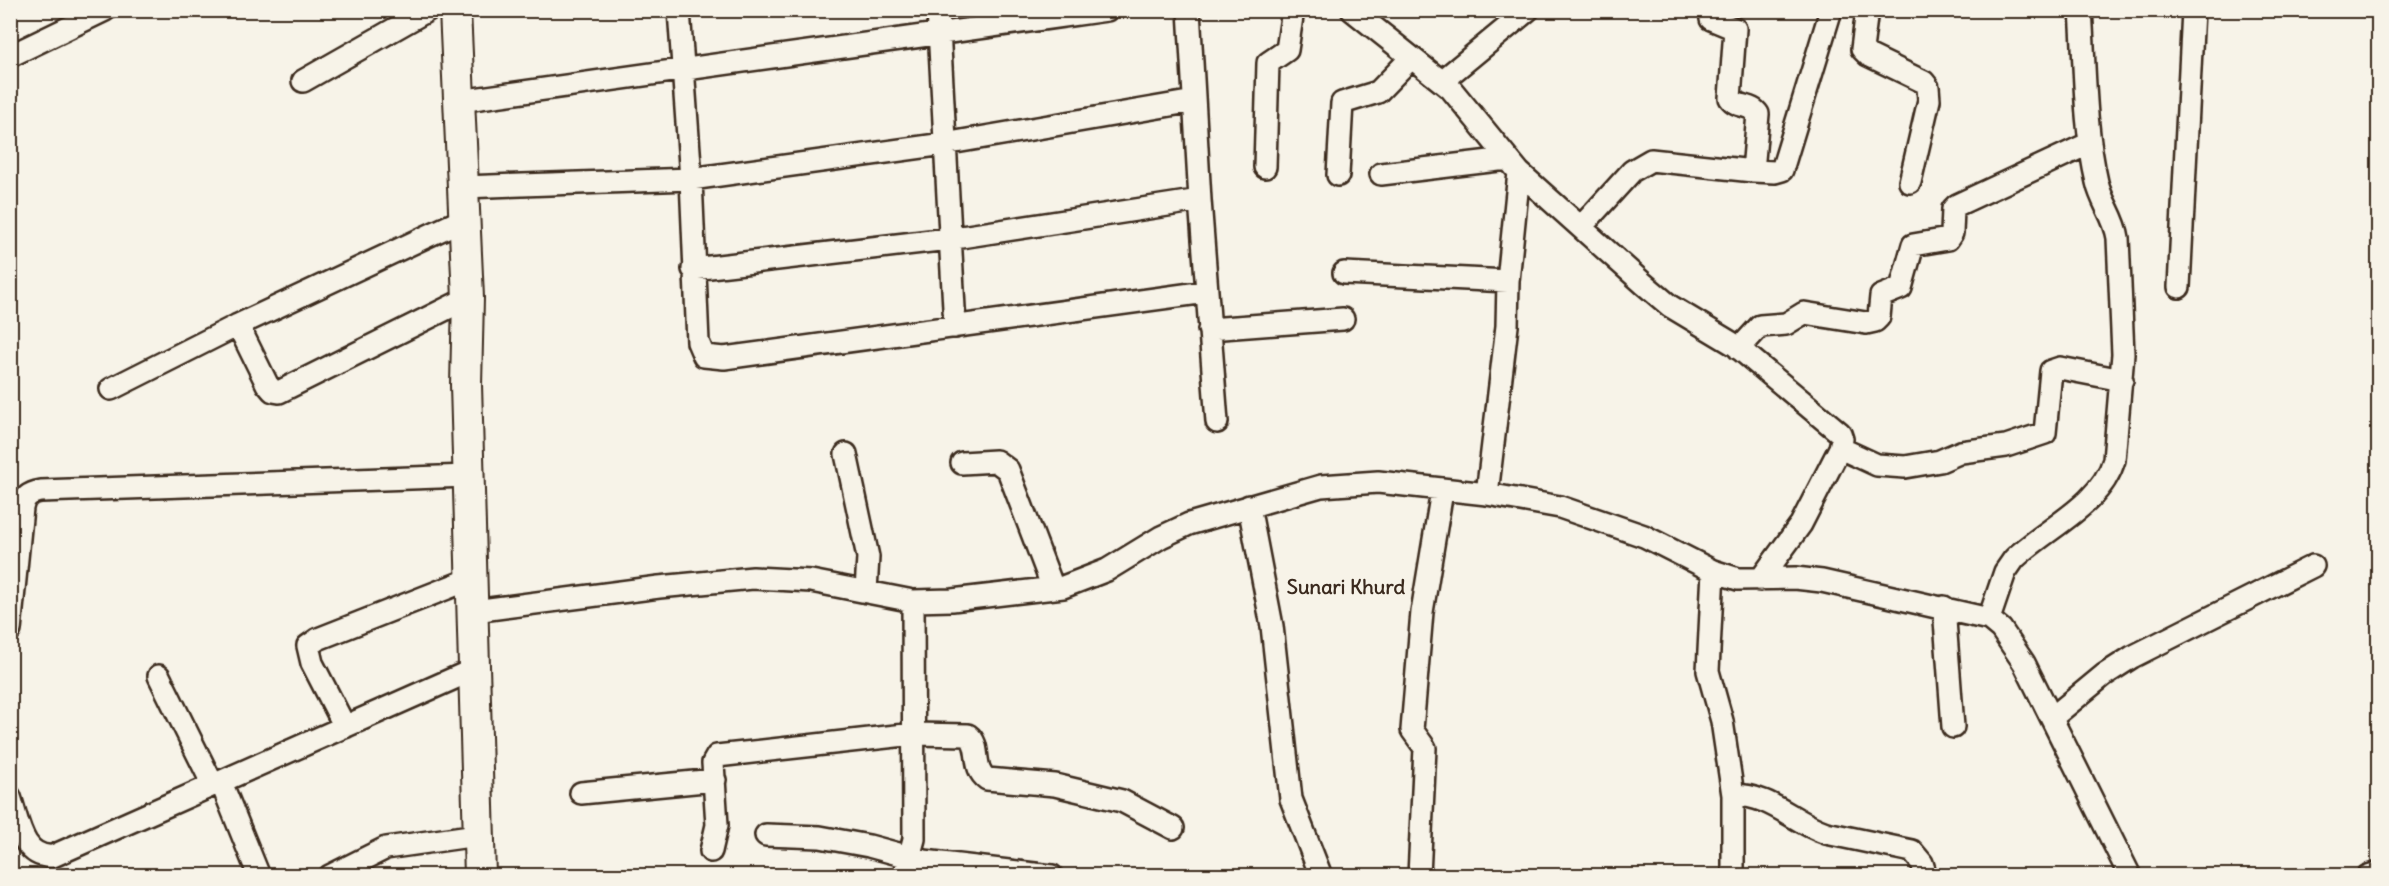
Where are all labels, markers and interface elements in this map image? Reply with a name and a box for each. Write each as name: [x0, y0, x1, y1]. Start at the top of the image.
district label: Sunari Khurd: [1287, 574, 1405, 599]

